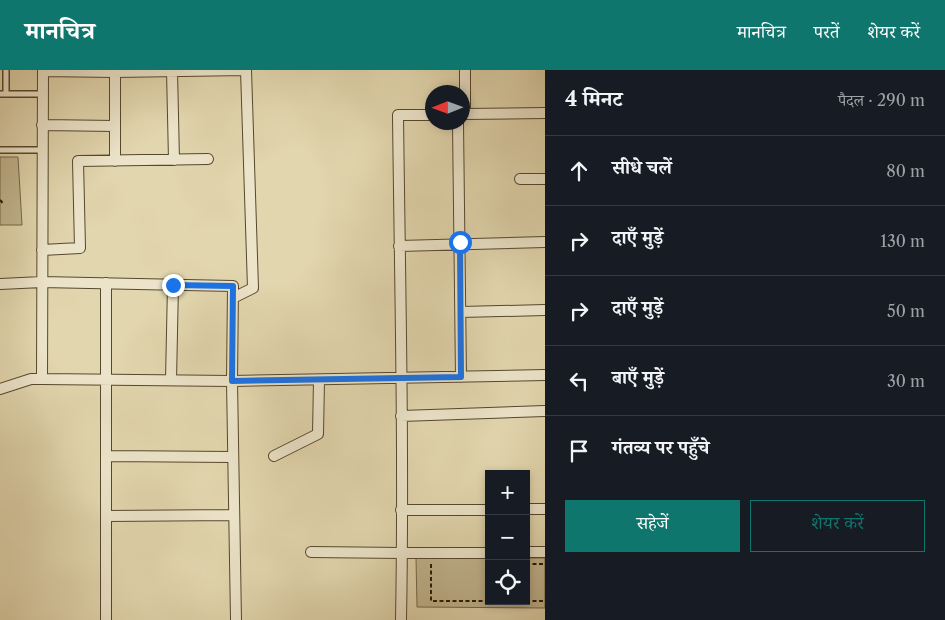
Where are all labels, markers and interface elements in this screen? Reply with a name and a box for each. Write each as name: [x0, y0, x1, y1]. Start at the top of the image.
text: मानचित्र: [25, 16, 95, 45]
text: मानचित्र: [737, 21, 786, 43]
text: परतें: [814, 21, 840, 43]
text: शेयर करें: [868, 21, 920, 43]
north arrow: [425, 85, 470, 130]
text: 4 मिनट: [565, 86, 623, 111]
text: पैदल · 290 m: [838, 90, 925, 110]
text: सीधे चलें: [612, 156, 672, 179]
icon: ahead: [565, 157, 593, 185]
text: 80 m: [886, 161, 925, 181]
text: दाएँ मुड़ें: [612, 226, 663, 249]
icon: right: [565, 227, 593, 255]
route start: [449, 231, 472, 254]
text: 130 m: [880, 231, 925, 251]
route end: [162, 274, 185, 297]
text: दाएँ मुड़ें: [612, 296, 663, 319]
icon: right: [565, 297, 593, 325]
text: 50 m: [887, 301, 925, 321]
text: बाएँ मुड़ें: [612, 366, 664, 389]
icon: left: [565, 367, 593, 395]
text: 30 m: [887, 371, 925, 391]
text: गंतव्य पर पहुँचे: [612, 436, 709, 459]
icon: arrive: [565, 437, 593, 465]
map controls: [485, 470, 530, 605]
button: +: [485, 470, 530, 515]
button: सहेजें: [565, 500, 740, 552]
button: शेयर करें: [750, 500, 925, 552]
button: −: [485, 515, 530, 560]
button: locate: [485, 560, 530, 605]

